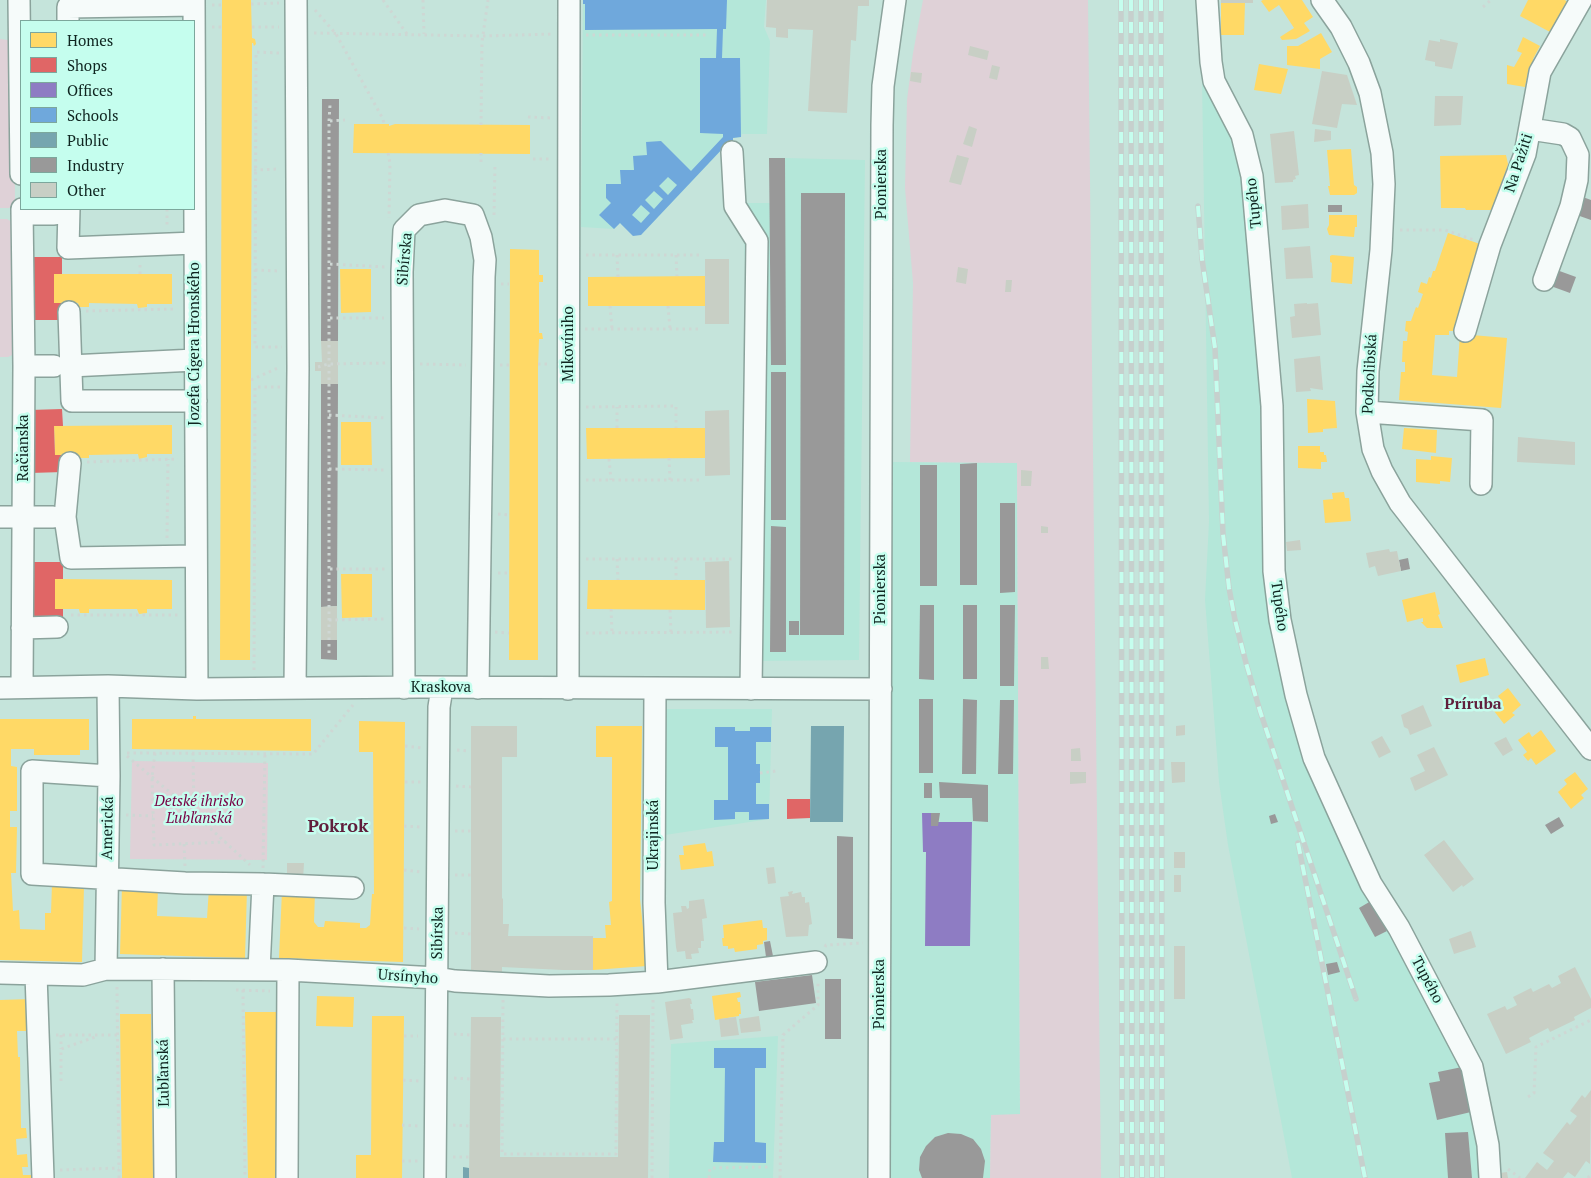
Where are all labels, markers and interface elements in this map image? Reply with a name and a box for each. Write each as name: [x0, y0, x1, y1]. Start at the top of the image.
legend: [20, 20, 195, 210]
text: Homes: [67, 30, 113, 50]
text: Shops: [67, 55, 107, 75]
text: Offices: [67, 80, 113, 100]
text: Schools: [67, 105, 118, 125]
text: Public: [67, 130, 109, 150]
street label: Na Pažiti: [1501, 131, 1537, 195]
street label: Pionierska: [873, 149, 891, 219]
text: Industry: [67, 155, 124, 175]
street label: Tupého: [1242, 177, 1266, 229]
text: Other: [67, 180, 106, 200]
street label: Sibírska: [394, 232, 416, 286]
street label: Jozefa Cígera Hronského: [186, 262, 204, 426]
street label: Mikovíniho: [560, 306, 578, 382]
street label: Podkolibská: [1359, 334, 1381, 414]
street label: Račianska: [15, 415, 33, 481]
street label: Pionierska: [872, 554, 890, 624]
street label: Tupého: [1267, 580, 1291, 632]
street label: Kraskova: [411, 679, 471, 697]
district label: Príruba: [1444, 694, 1502, 714]
park label: Detské ihrisko Ľubľanská: [154, 793, 244, 828]
street label: Americká: [98, 796, 118, 860]
street label: Ukrajinská: [645, 800, 663, 870]
district label: Pokrok: [307, 816, 369, 838]
street label: Sibírska: [429, 906, 447, 960]
street label: Tupého: [1407, 953, 1447, 1007]
street label: Pionierska: [871, 959, 889, 1029]
street label: Ursínyho: [377, 966, 439, 988]
street label: Ľubľanská: [154, 1039, 174, 1107]

